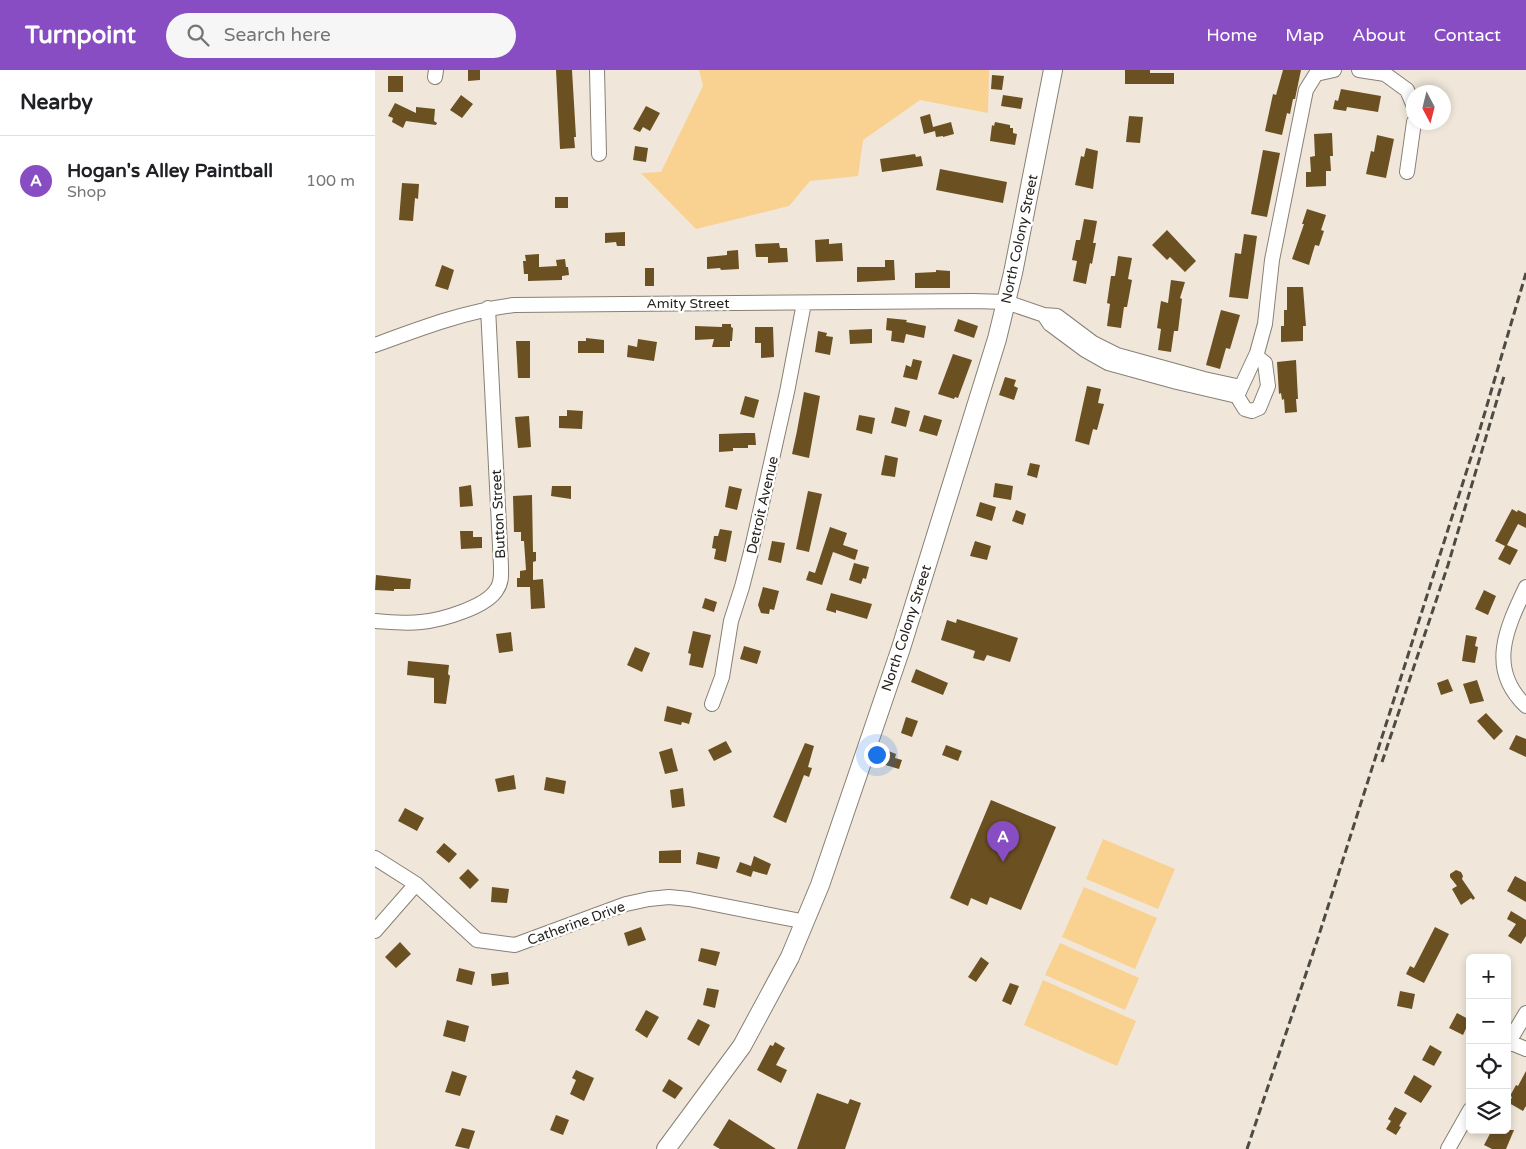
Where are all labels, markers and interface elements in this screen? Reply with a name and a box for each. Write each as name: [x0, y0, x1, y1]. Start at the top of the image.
search box: [166, 13, 516, 58]
text: Turnpoint: [25, 21, 136, 50]
icon: search: [184, 21, 212, 49]
text: Search here: [224, 24, 331, 46]
text: Home: [1206, 24, 1257, 46]
text: Map: [1285, 24, 1324, 46]
text: About: [1352, 24, 1406, 46]
text: Contact: [1434, 24, 1501, 46]
north arrow: [1406, 85, 1451, 130]
text: Nearby: [20, 90, 93, 115]
text: Hogan's Alley Paintball: [67, 160, 273, 182]
text: A: [30, 171, 42, 191]
text: 100 m: [306, 171, 355, 191]
street label: North Colony Street: [997, 172, 1042, 305]
text: Shop: [67, 182, 106, 202]
street label: Amity Street: [646, 295, 730, 312]
street label: Detroit Avenue: [743, 455, 782, 556]
street label: Button Street: [488, 468, 509, 559]
street label: North Colony Street: [878, 562, 935, 694]
your location: [864, 742, 890, 768]
pin: A: [987, 821, 1019, 862]
street label: Catherine Drive: [525, 898, 627, 949]
map controls: [1466, 954, 1511, 1134]
button: +: [1466, 954, 1511, 999]
button: −: [1466, 999, 1511, 1044]
button: locate: [1466, 1044, 1511, 1089]
button: layers: [1466, 1089, 1511, 1134]

